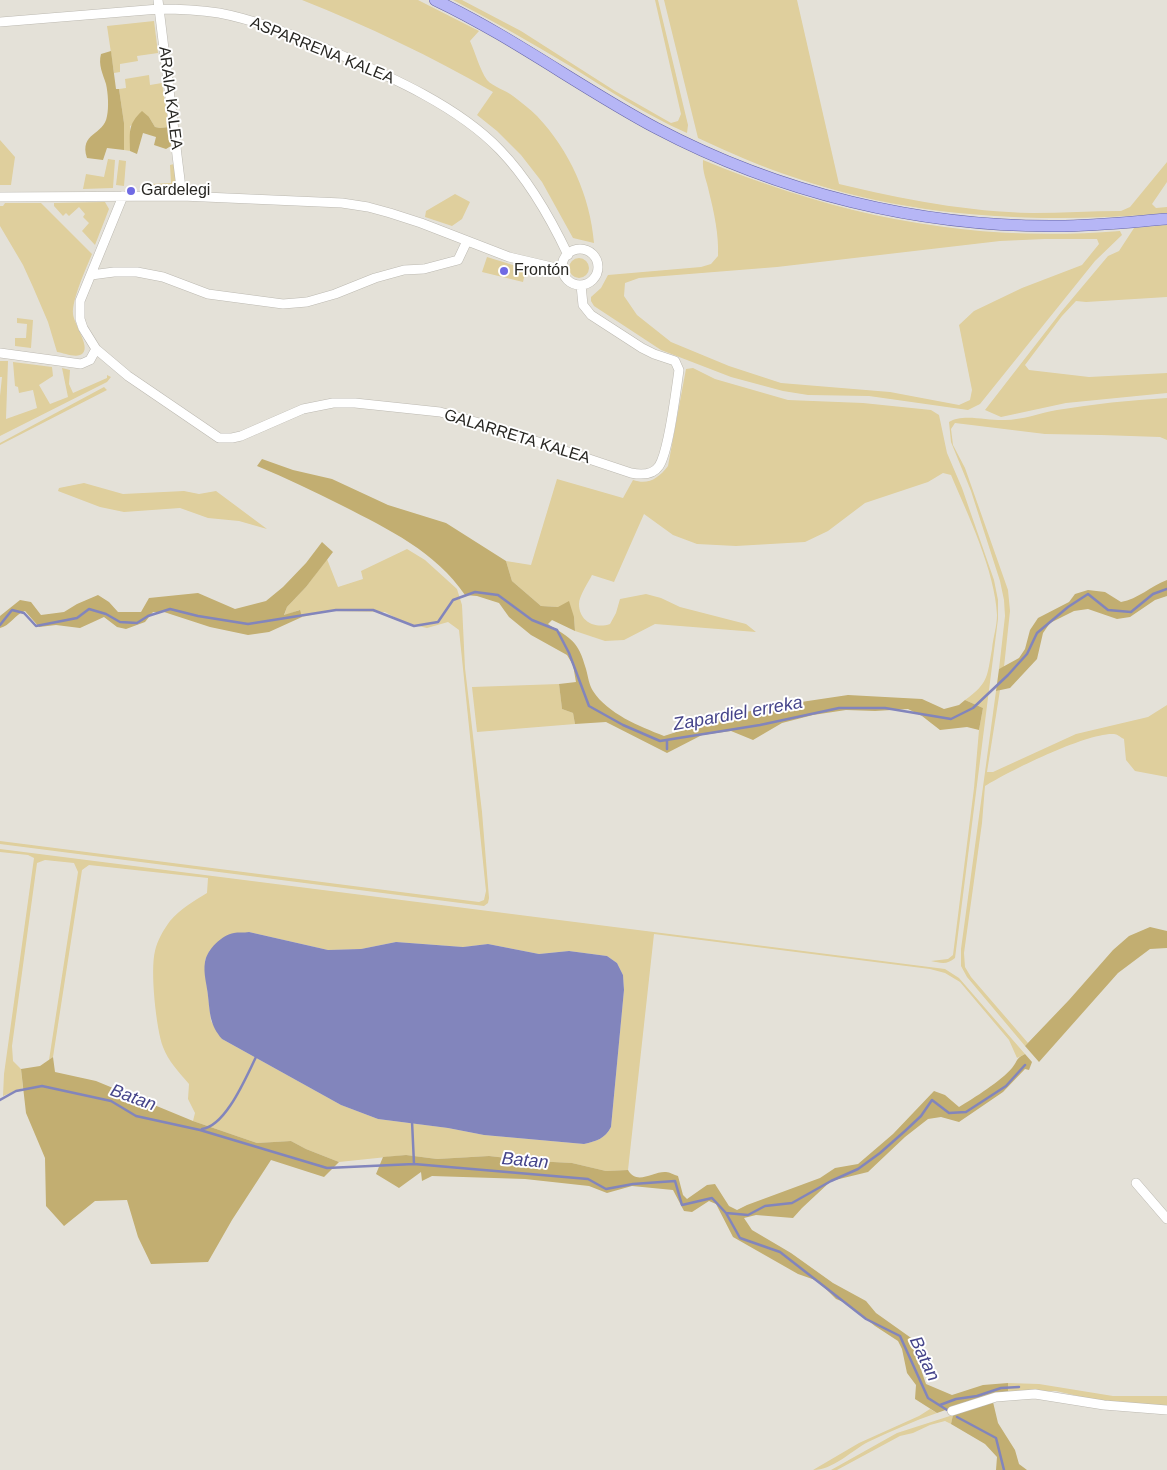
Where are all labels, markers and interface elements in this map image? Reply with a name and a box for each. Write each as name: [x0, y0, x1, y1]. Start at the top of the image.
street label: ASPARRENA KALEA: [247, 13, 397, 89]
street label: ARAIA KALEA: [154, 45, 186, 151]
place label: Gardelegi: [141, 181, 210, 201]
marker: Gardelegi: [125, 185, 137, 197]
place label: Frontón: [514, 261, 569, 281]
marker: Frontón: [498, 265, 510, 277]
street label: GALARRETA KALEA: [442, 406, 592, 468]
water label: Zapardiel erreka: [672, 692, 804, 736]
water label: Batan: [107, 1080, 159, 1116]
water label: Batan: [501, 1148, 549, 1174]
water label: Batan: [904, 1333, 944, 1385]

